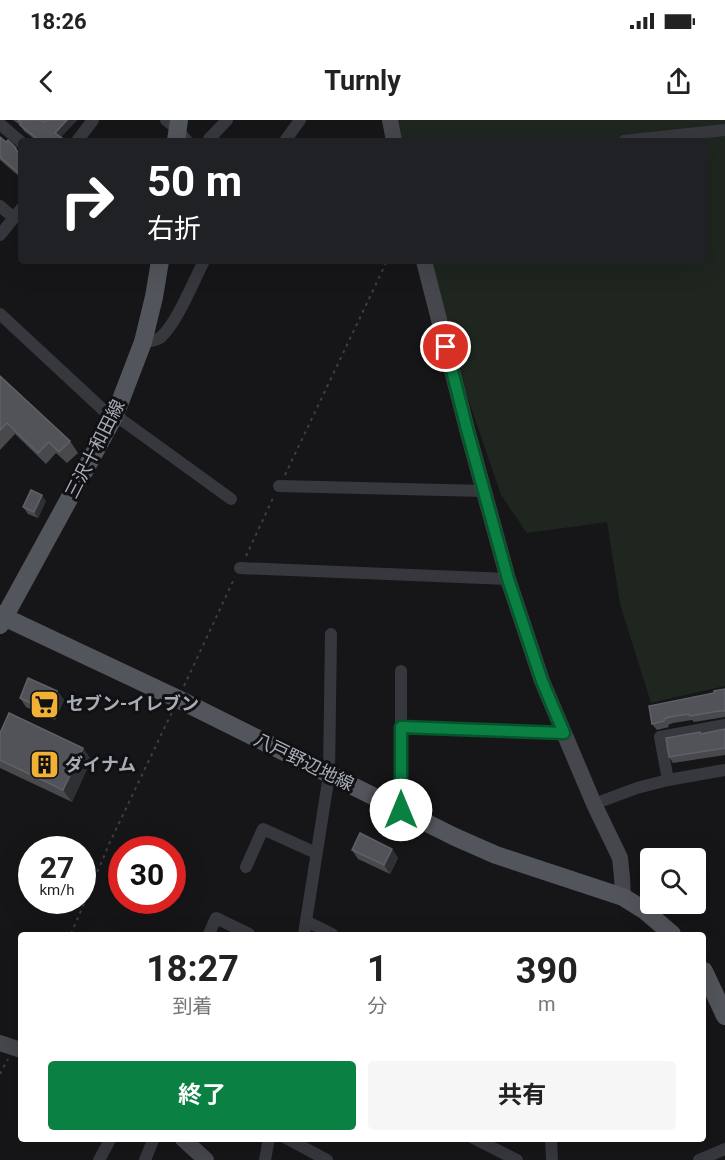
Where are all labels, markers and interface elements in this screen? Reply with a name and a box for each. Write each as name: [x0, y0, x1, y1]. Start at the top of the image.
text: 18:26: [30, 9, 87, 34]
icon: back: [30, 65, 63, 98]
text: Turnly: [324, 65, 401, 97]
icon: share: [662, 65, 695, 98]
text: 50 m: [147, 157, 242, 206]
icon: right: [48, 162, 126, 240]
text: 右折: [147, 213, 201, 245]
pin: [420, 321, 471, 372]
icon: arrive: [429, 330, 462, 363]
street label: 三沢十和田線: [61, 396, 128, 502]
supermarket icon: セブン-イレブン: [29, 688, 61, 720]
place label: セブン-イレブン: [66, 693, 199, 714]
street label: 八戸野辺地線: [251, 728, 357, 795]
building icon: ダイナム: [28, 749, 60, 781]
place label: ダイナム: [65, 754, 136, 775]
position arrow: [369, 778, 433, 842]
speed limit sign: 30: [108, 836, 186, 914]
map controls: [640, 848, 706, 914]
button: search: [640, 848, 706, 914]
text: 27: [40, 850, 74, 885]
text: km/h: [39, 881, 75, 899]
text: 18:27: [146, 948, 239, 990]
text: 1: [367, 948, 388, 990]
text: 390: [516, 950, 578, 992]
text: m: [538, 992, 556, 1016]
text: 到着: [173, 994, 213, 1018]
text: 分: [367, 994, 387, 1018]
button: 終了: [48, 1061, 356, 1130]
button: 共有: [368, 1061, 676, 1130]

